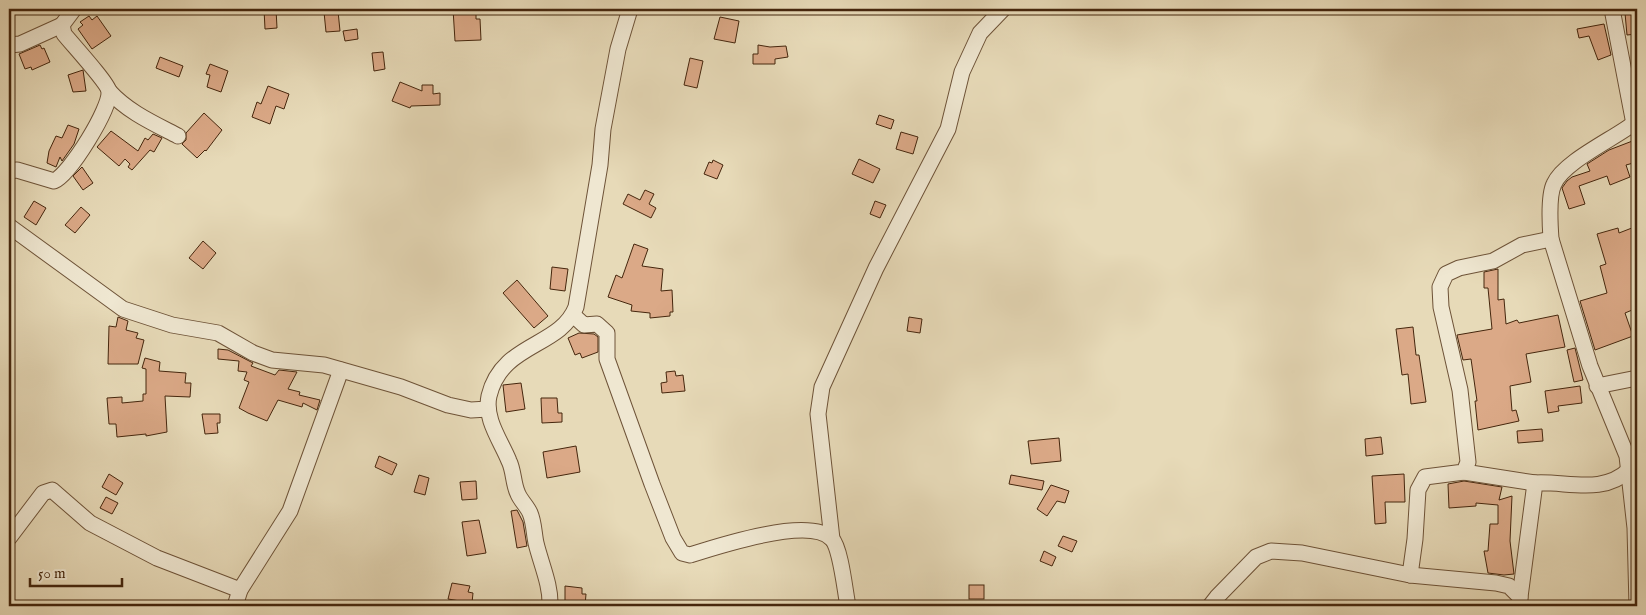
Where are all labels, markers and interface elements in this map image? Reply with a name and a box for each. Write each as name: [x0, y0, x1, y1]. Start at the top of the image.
scale bar: [30, 555, 122, 587]
text: 50 m: [38, 564, 66, 583]

